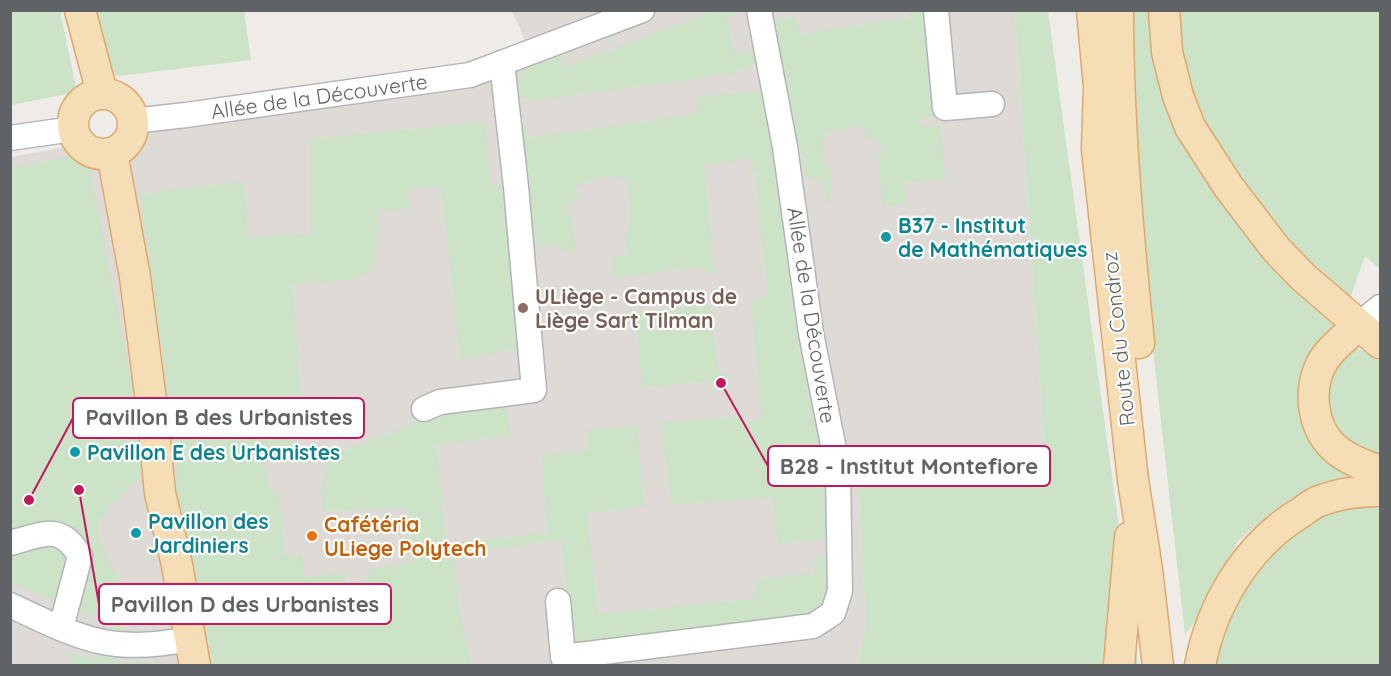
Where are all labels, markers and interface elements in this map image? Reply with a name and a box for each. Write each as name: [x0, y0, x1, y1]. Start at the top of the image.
street label: Allée de la Découverte: [209, 68, 429, 124]
street label: Allée de la Découverte: [782, 205, 842, 425]
place label: B37 - Institut de Mathématiques: [898, 212, 1087, 262]
marker: B37 - Institut de Mathématiques: [879, 230, 893, 244]
street label: Route du Condroz: [1096, 250, 1140, 428]
place label: ULiège - Campus de Liège Sart Tilman: [535, 283, 737, 333]
marker: ULiège - Campus de Liège Sart Tilman: [516, 301, 530, 315]
callout: Pavillon B des Urbanistes: [73, 398, 364, 438]
text: Pavillon B des Urbanistes: [85, 403, 353, 431]
place label: Pavillon E des Urbanistes: [87, 439, 340, 465]
marker: Pavillon E des Urbanistes: [68, 445, 82, 459]
callout: B28 - Institut Montefiore: [768, 446, 1050, 486]
text: B28 - Institut Montefiore: [780, 452, 1038, 480]
place label: Pavillon des Jardiniers: [148, 508, 269, 558]
place label: Cafétéria ULiege Polytech: [324, 511, 486, 561]
marker: Pavillon des Jardiniers: [129, 526, 143, 540]
marker: Cafétéria ULiege Polytech: [305, 529, 319, 543]
callout: Pavillon D des Urbanistes: [99, 584, 391, 624]
text: Pavillon D des Urbanistes: [111, 590, 379, 618]

